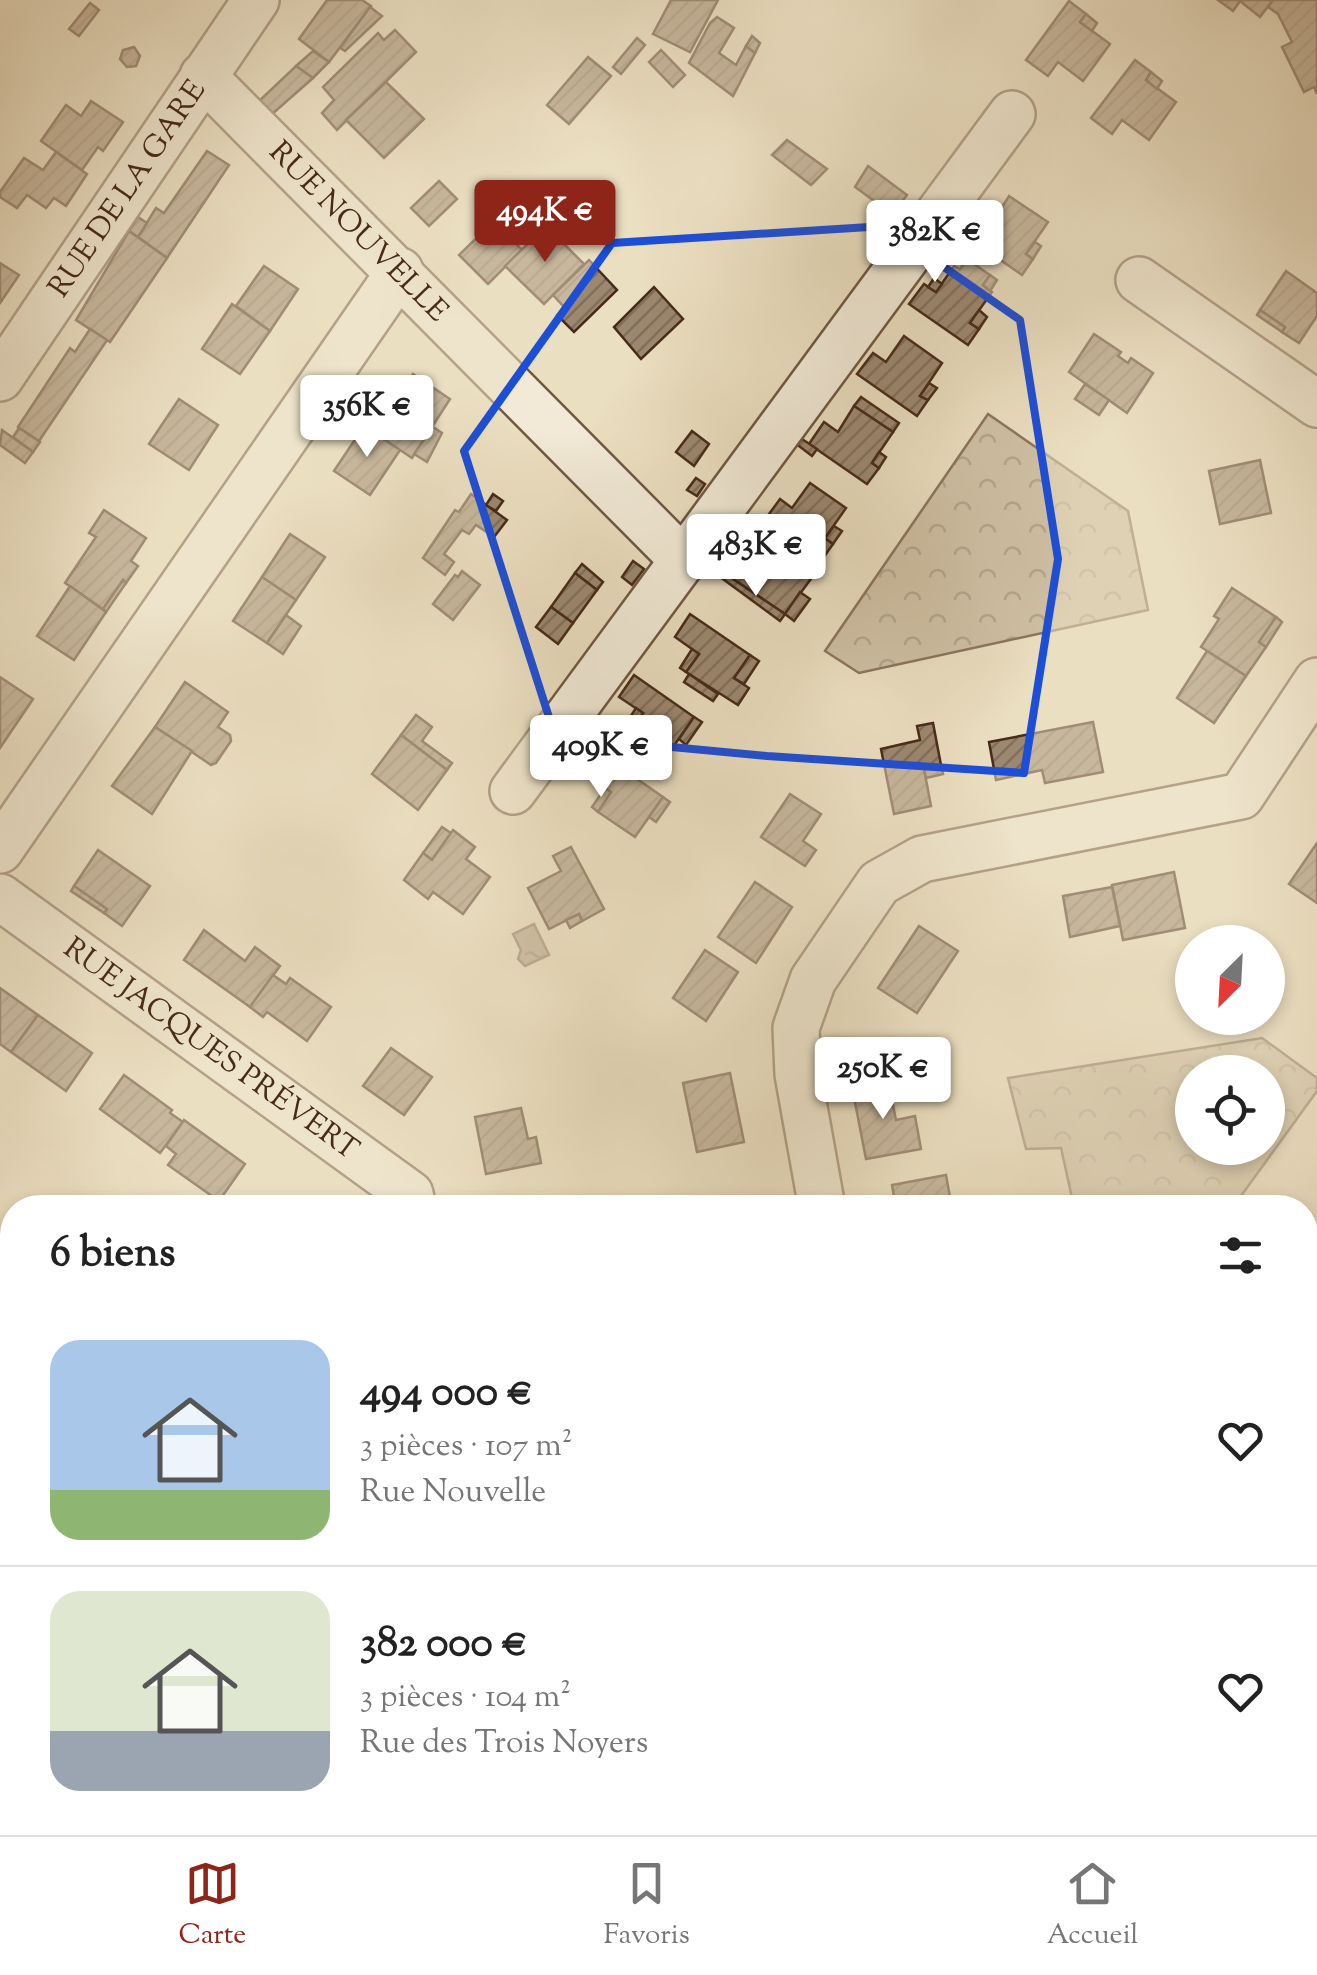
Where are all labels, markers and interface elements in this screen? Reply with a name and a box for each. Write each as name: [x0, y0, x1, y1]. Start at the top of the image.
street label: RUE DE LA GARE: [39, 72, 217, 307]
street label: RUE NOUVELLE: [258, 132, 457, 332]
pin: 494K €: [464, 180, 626, 265]
text: 494K €: [496, 189, 594, 235]
pin: 382K €: [854, 200, 1016, 285]
text: 382K €: [888, 209, 982, 255]
pin: 356K €: [286, 375, 448, 460]
text: 356K €: [322, 384, 412, 430]
pin: 483K €: [675, 514, 837, 599]
text: 483K €: [709, 523, 803, 569]
pin: 409K €: [520, 715, 682, 800]
text: 409K €: [552, 724, 650, 770]
north arrow: [1175, 925, 1285, 1035]
map controls: [1175, 925, 1285, 1165]
street label: RUE JACQUES PRÉVERT: [54, 928, 367, 1171]
pin: 250K €: [802, 1037, 964, 1122]
text: 250K €: [837, 1046, 929, 1092]
button: locate: [1175, 1055, 1285, 1165]
text: 6 biens: [50, 1225, 175, 1285]
icon: filters: [1213, 1228, 1268, 1283]
text: 494 000 €: [360, 1364, 533, 1424]
icon: home: [130, 1380, 250, 1500]
icon: heart: [1213, 1413, 1268, 1468]
text: 3 pièces · 107 m²: [360, 1424, 573, 1470]
text: Rue Nouvelle: [360, 1470, 546, 1516]
text: 382 000 €: [360, 1615, 528, 1675]
icon: home: [130, 1631, 250, 1751]
icon: heart: [1213, 1664, 1268, 1719]
text: 3 pièces · 104 m²: [360, 1675, 571, 1721]
text: Rue des Trois Noyers: [360, 1721, 648, 1767]
tab: Carte: [179, 1856, 246, 1956]
tab: Favoris: [603, 1856, 690, 1956]
tab: Accueil: [1047, 1856, 1138, 1956]

